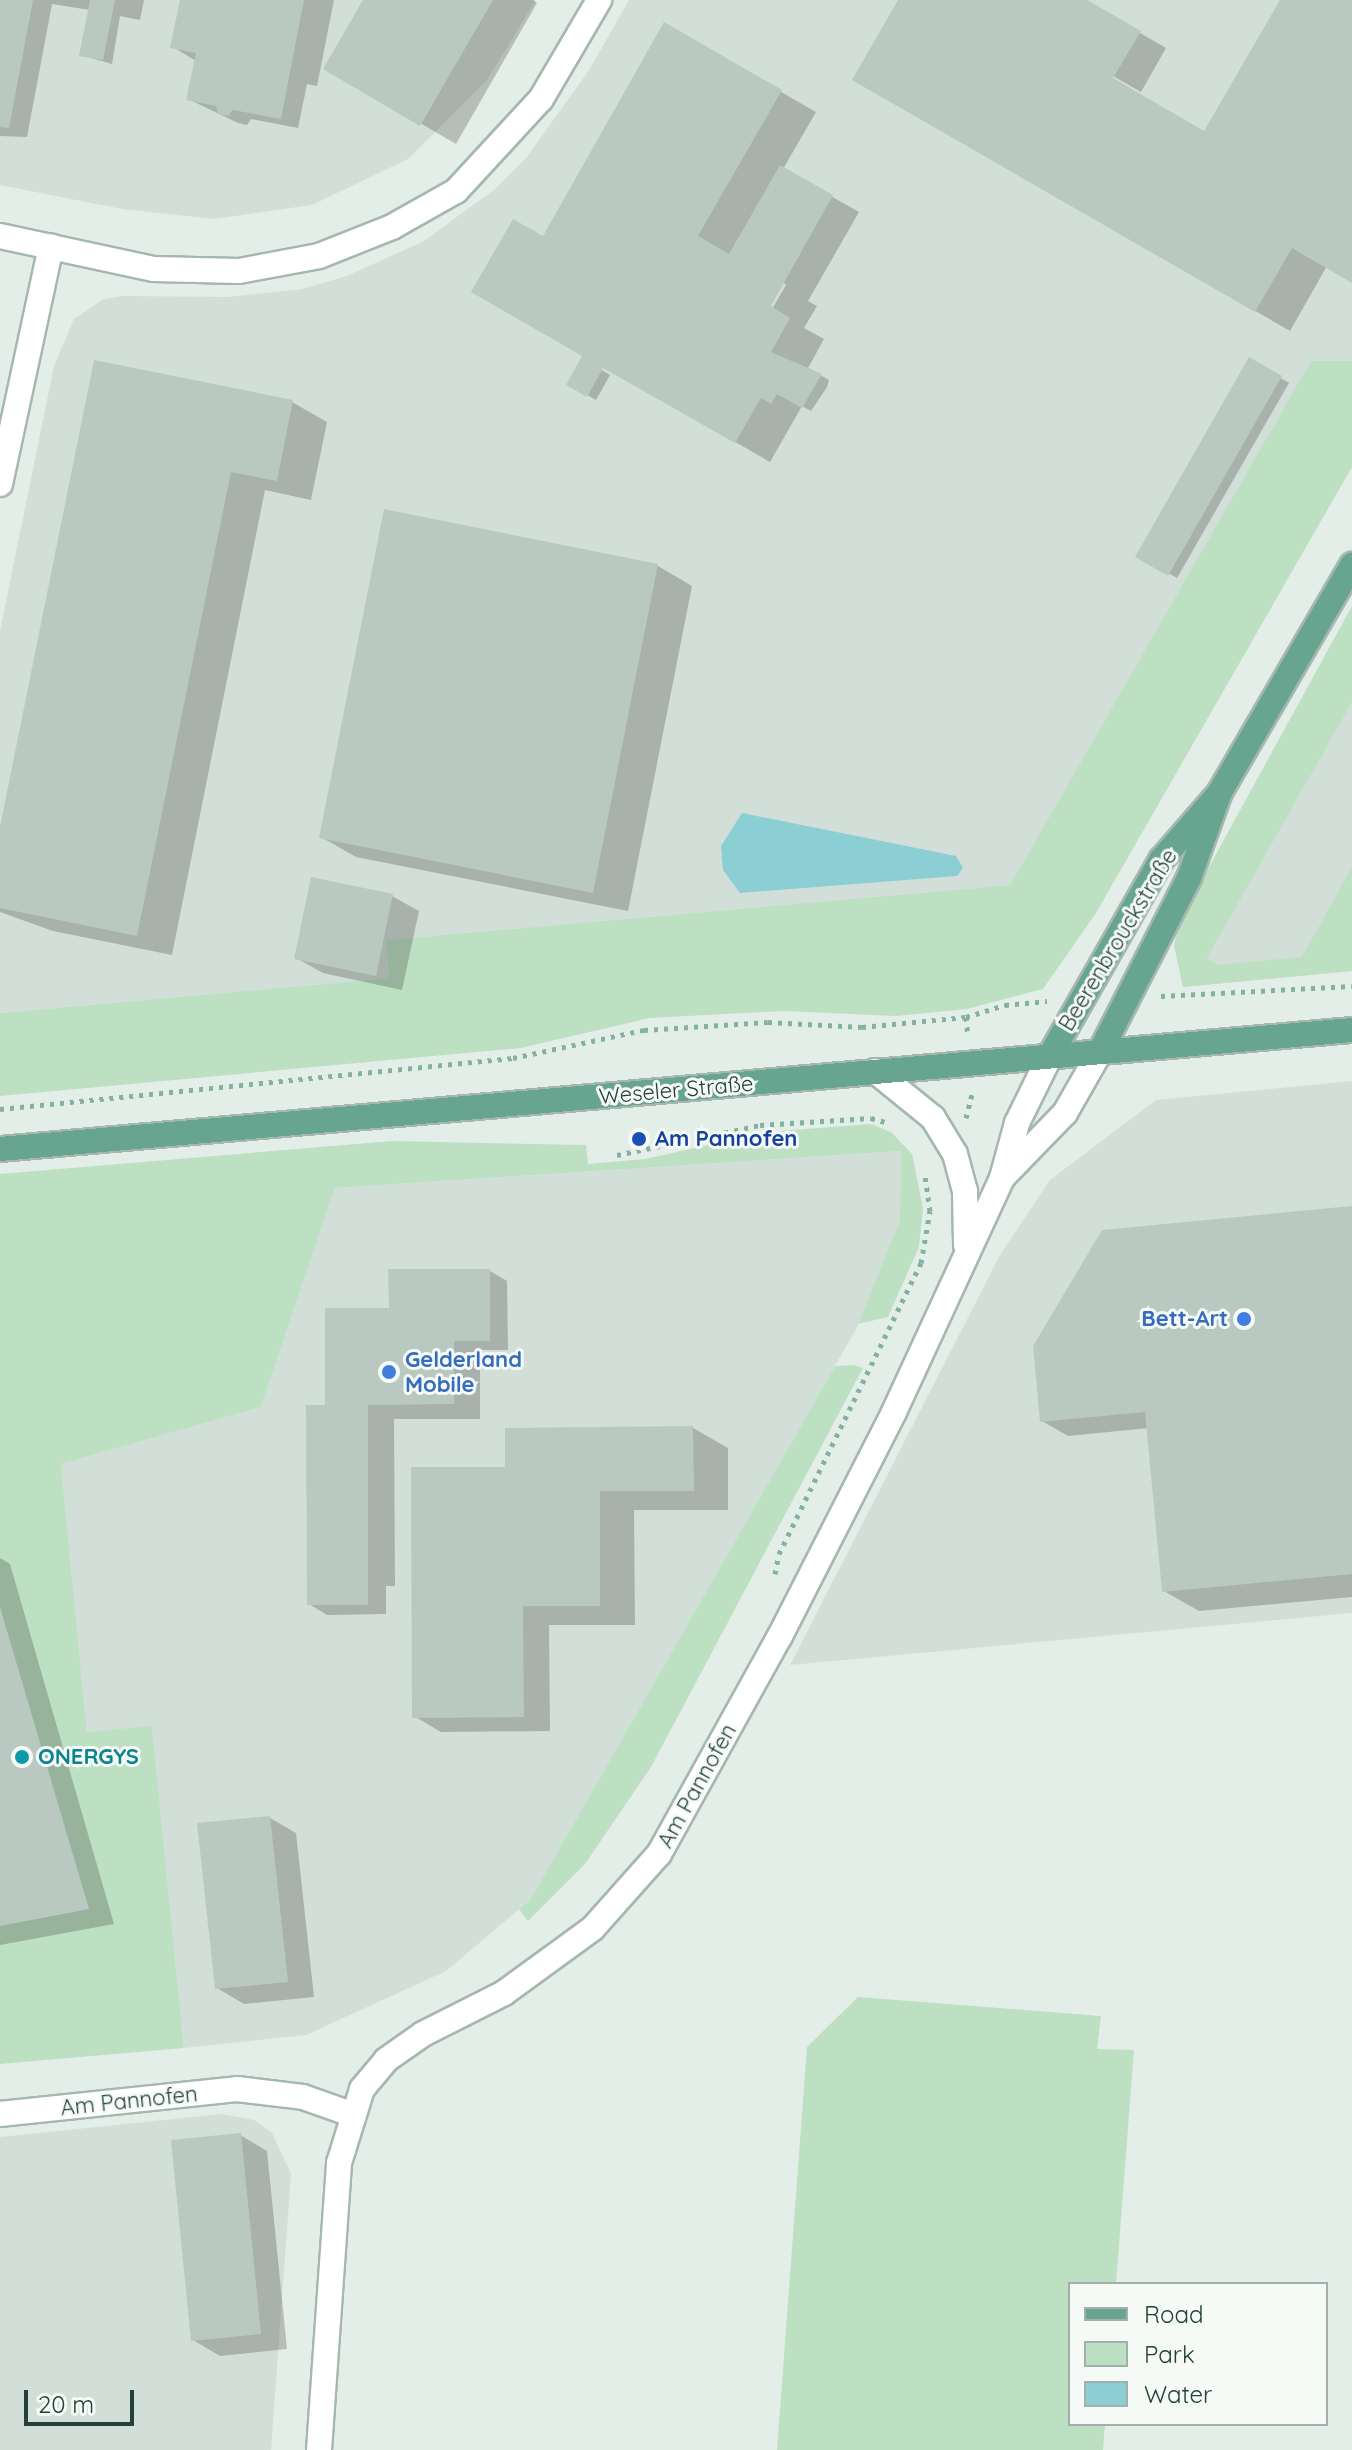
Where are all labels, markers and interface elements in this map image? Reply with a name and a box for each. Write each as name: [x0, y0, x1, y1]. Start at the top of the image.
street label: Beerenbrouckstraße: [1053, 844, 1183, 1036]
street label: Weseler Straße: [598, 1070, 754, 1110]
place label: Am Pannofen: [655, 1126, 797, 1152]
marker: Am Pannofen: [630, 1130, 648, 1148]
place label: Bett-Art: [1141, 1306, 1228, 1332]
marker: Bett-Art: [1235, 1310, 1253, 1328]
place label: Gelderland Mobile: [405, 1346, 522, 1398]
marker: Gelderland Mobile: [380, 1363, 398, 1381]
street label: Am Pannofen: [652, 1719, 742, 1853]
place label: ONERGYS: [38, 1744, 139, 1770]
marker: ONERGYS: [13, 1748, 31, 1766]
street label: Am Pannofen: [59, 2081, 199, 2121]
legend: [1068, 2282, 1328, 2426]
text: Road: [1144, 2299, 1204, 2329]
text: Park: [1144, 2339, 1195, 2369]
scale bar: [28, 2374, 138, 2424]
text: Water: [1144, 2379, 1212, 2409]
text: 20 m: [38, 2389, 94, 2419]

